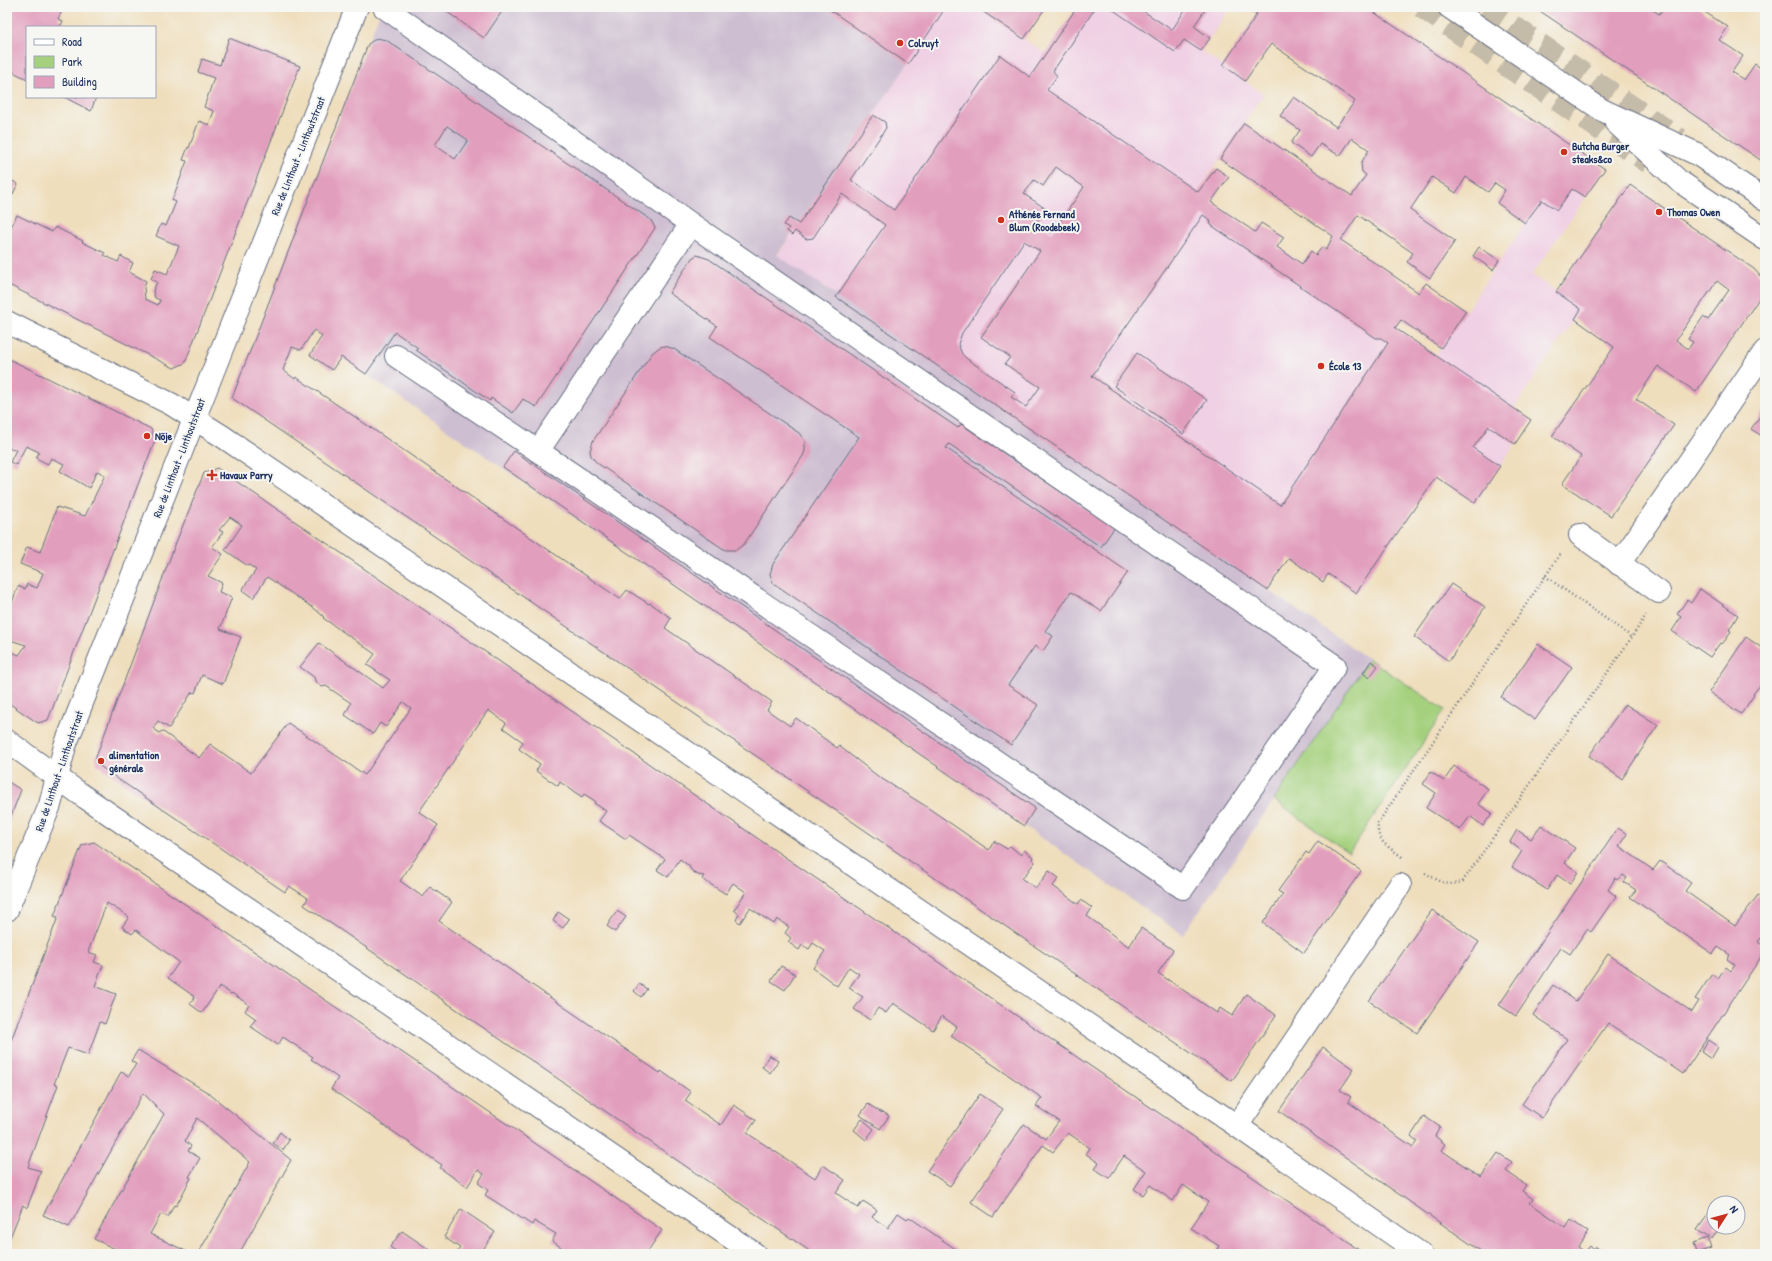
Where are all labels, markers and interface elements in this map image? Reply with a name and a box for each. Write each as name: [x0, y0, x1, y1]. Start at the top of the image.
legend: [26, 26, 156, 98]
text: Road: [62, 33, 82, 50]
place label: Colruyt: [908, 36, 940, 51]
marker: Colruyt: [895, 38, 905, 48]
text: Park: [62, 53, 82, 70]
text: Building: [62, 73, 97, 90]
street label: Rue de Linthout - Linthoutstraat: [268, 94, 328, 217]
place label: Butcha Burger steaks&co: [1572, 139, 1630, 166]
marker: Butcha Burger steaks&co: [1559, 147, 1569, 157]
place label: Thomas Owen: [1666, 205, 1720, 219]
place label: Athénée Fernand Blum (Roodebeek): [1009, 207, 1080, 234]
marker: Thomas Owen: [1654, 207, 1664, 217]
marker: Athénée Fernand Blum (Roodebeek): [996, 215, 1006, 225]
place label: École 13: [1329, 359, 1361, 373]
marker: École 13: [1316, 361, 1326, 371]
street label: Rue de Linthout - Linthoutstraat: [150, 396, 208, 520]
place label: Nöje: [155, 429, 173, 444]
marker: Nöje: [142, 431, 152, 441]
place label: Havaux Parry: [220, 468, 273, 483]
marker: Havaux Parry: [207, 470, 217, 480]
street label: Rue de Linthout - Linthoutstraat: [32, 709, 86, 833]
place label: alimentation générale: [109, 748, 159, 776]
marker: alimentation générale: [96, 756, 106, 766]
north arrow: [1706, 1195, 1746, 1235]
text: N: [1727, 1203, 1742, 1216]

